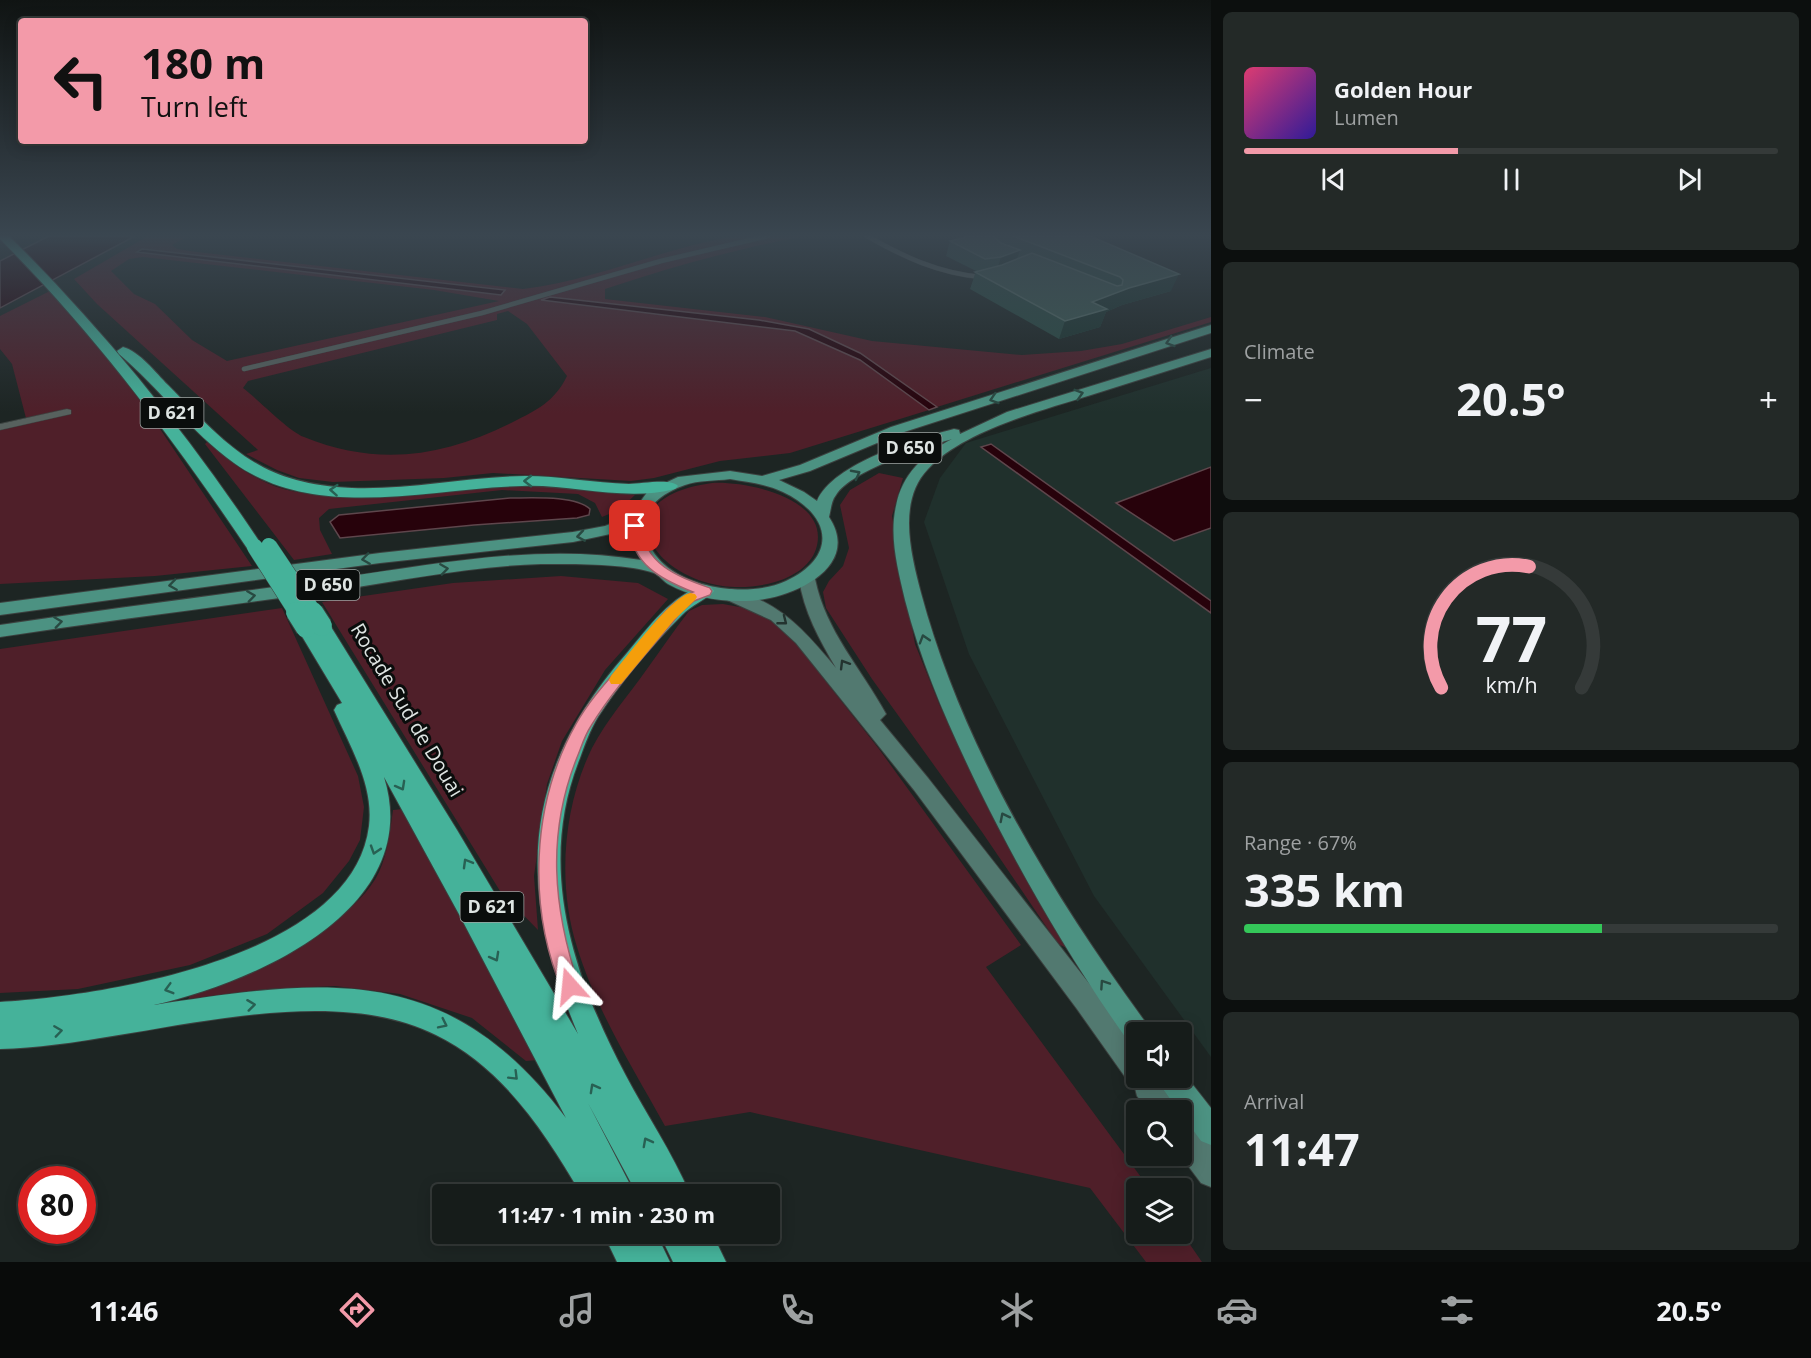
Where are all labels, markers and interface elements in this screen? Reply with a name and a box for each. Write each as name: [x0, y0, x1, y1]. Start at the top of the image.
text: 180 m: [141, 34, 265, 91]
icon: left: [42, 42, 120, 120]
text: Golden Hour: [1334, 74, 1472, 104]
text: Turn left: [141, 88, 248, 125]
text: Lumen: [1334, 104, 1399, 131]
icon: previous: [1317, 163, 1350, 196]
icon: pause: [1495, 163, 1528, 196]
icon: next: [1673, 163, 1706, 196]
one-way arrow: [1165, 335, 1176, 347]
text: Climate: [1244, 338, 1315, 365]
text: 20.5°: [1456, 368, 1566, 429]
text: −: [1244, 377, 1263, 422]
text: +: [1759, 377, 1778, 422]
one-way arrow: [1073, 389, 1084, 401]
one-way arrow: [989, 392, 1000, 404]
road number: D 621: [140, 398, 204, 428]
road number: D 650: [878, 433, 942, 463]
one-way arrow: [850, 470, 861, 481]
one-way arrow: [524, 475, 533, 487]
one-way arrow: [329, 484, 338, 497]
pin: [609, 500, 660, 551]
icon: arrive: [618, 509, 651, 542]
one-way arrow: [576, 529, 585, 541]
one-way arrow: [362, 553, 371, 565]
one-way arrow: [440, 564, 449, 576]
road number: D 650: [296, 570, 360, 600]
one-way arrow: [168, 579, 177, 591]
one-way arrow: [246, 590, 256, 602]
text: 77: [1475, 595, 1547, 680]
one-way arrow: [776, 614, 787, 625]
one-way arrow: [53, 617, 62, 629]
street label: Rocade Sud de Douai: [345, 618, 470, 802]
one-way arrow: [919, 634, 931, 645]
one-way arrow: [840, 660, 852, 670]
text: km/h: [1485, 670, 1537, 699]
one-way arrow: [394, 780, 405, 790]
one-way arrow: [1000, 812, 1011, 823]
text: Range · 67%: [1244, 829, 1357, 856]
one-way arrow: [369, 844, 382, 855]
one-way arrow: [463, 859, 474, 869]
text: 335 km: [1244, 859, 1405, 920]
road number: D 621: [460, 892, 524, 922]
one-way arrow: [488, 951, 499, 961]
position arrow: [538, 954, 602, 1018]
one-way arrow: [1100, 980, 1111, 991]
one-way arrow: [164, 982, 175, 994]
one-way arrow: [247, 999, 256, 1012]
one-way arrow: [436, 1017, 447, 1029]
map controls: [1126, 1022, 1192, 1244]
button: sound: [1126, 1022, 1192, 1088]
one-way arrow: [54, 1025, 63, 1038]
one-way arrow: [507, 1069, 518, 1080]
one-way arrow: [590, 1083, 601, 1094]
text: Arrival: [1244, 1088, 1304, 1115]
button: search: [1126, 1100, 1192, 1166]
text: 11:47: [1244, 1118, 1360, 1179]
one-way arrow: [643, 1138, 655, 1149]
speed limit sign: 80: [18, 1166, 96, 1244]
button: layers: [1126, 1178, 1192, 1244]
text: 11:47 · 1 min · 230 m: [497, 1199, 715, 1229]
icon: directions: [336, 1289, 378, 1331]
icon: music: [556, 1289, 598, 1331]
icon: phone: [776, 1289, 818, 1331]
icon: climate: [996, 1289, 1038, 1331]
icon: car: [1216, 1289, 1258, 1331]
icon: filters: [1436, 1289, 1478, 1331]
text: 11:46: [89, 1292, 158, 1329]
text: 20.5°: [1656, 1292, 1722, 1329]

